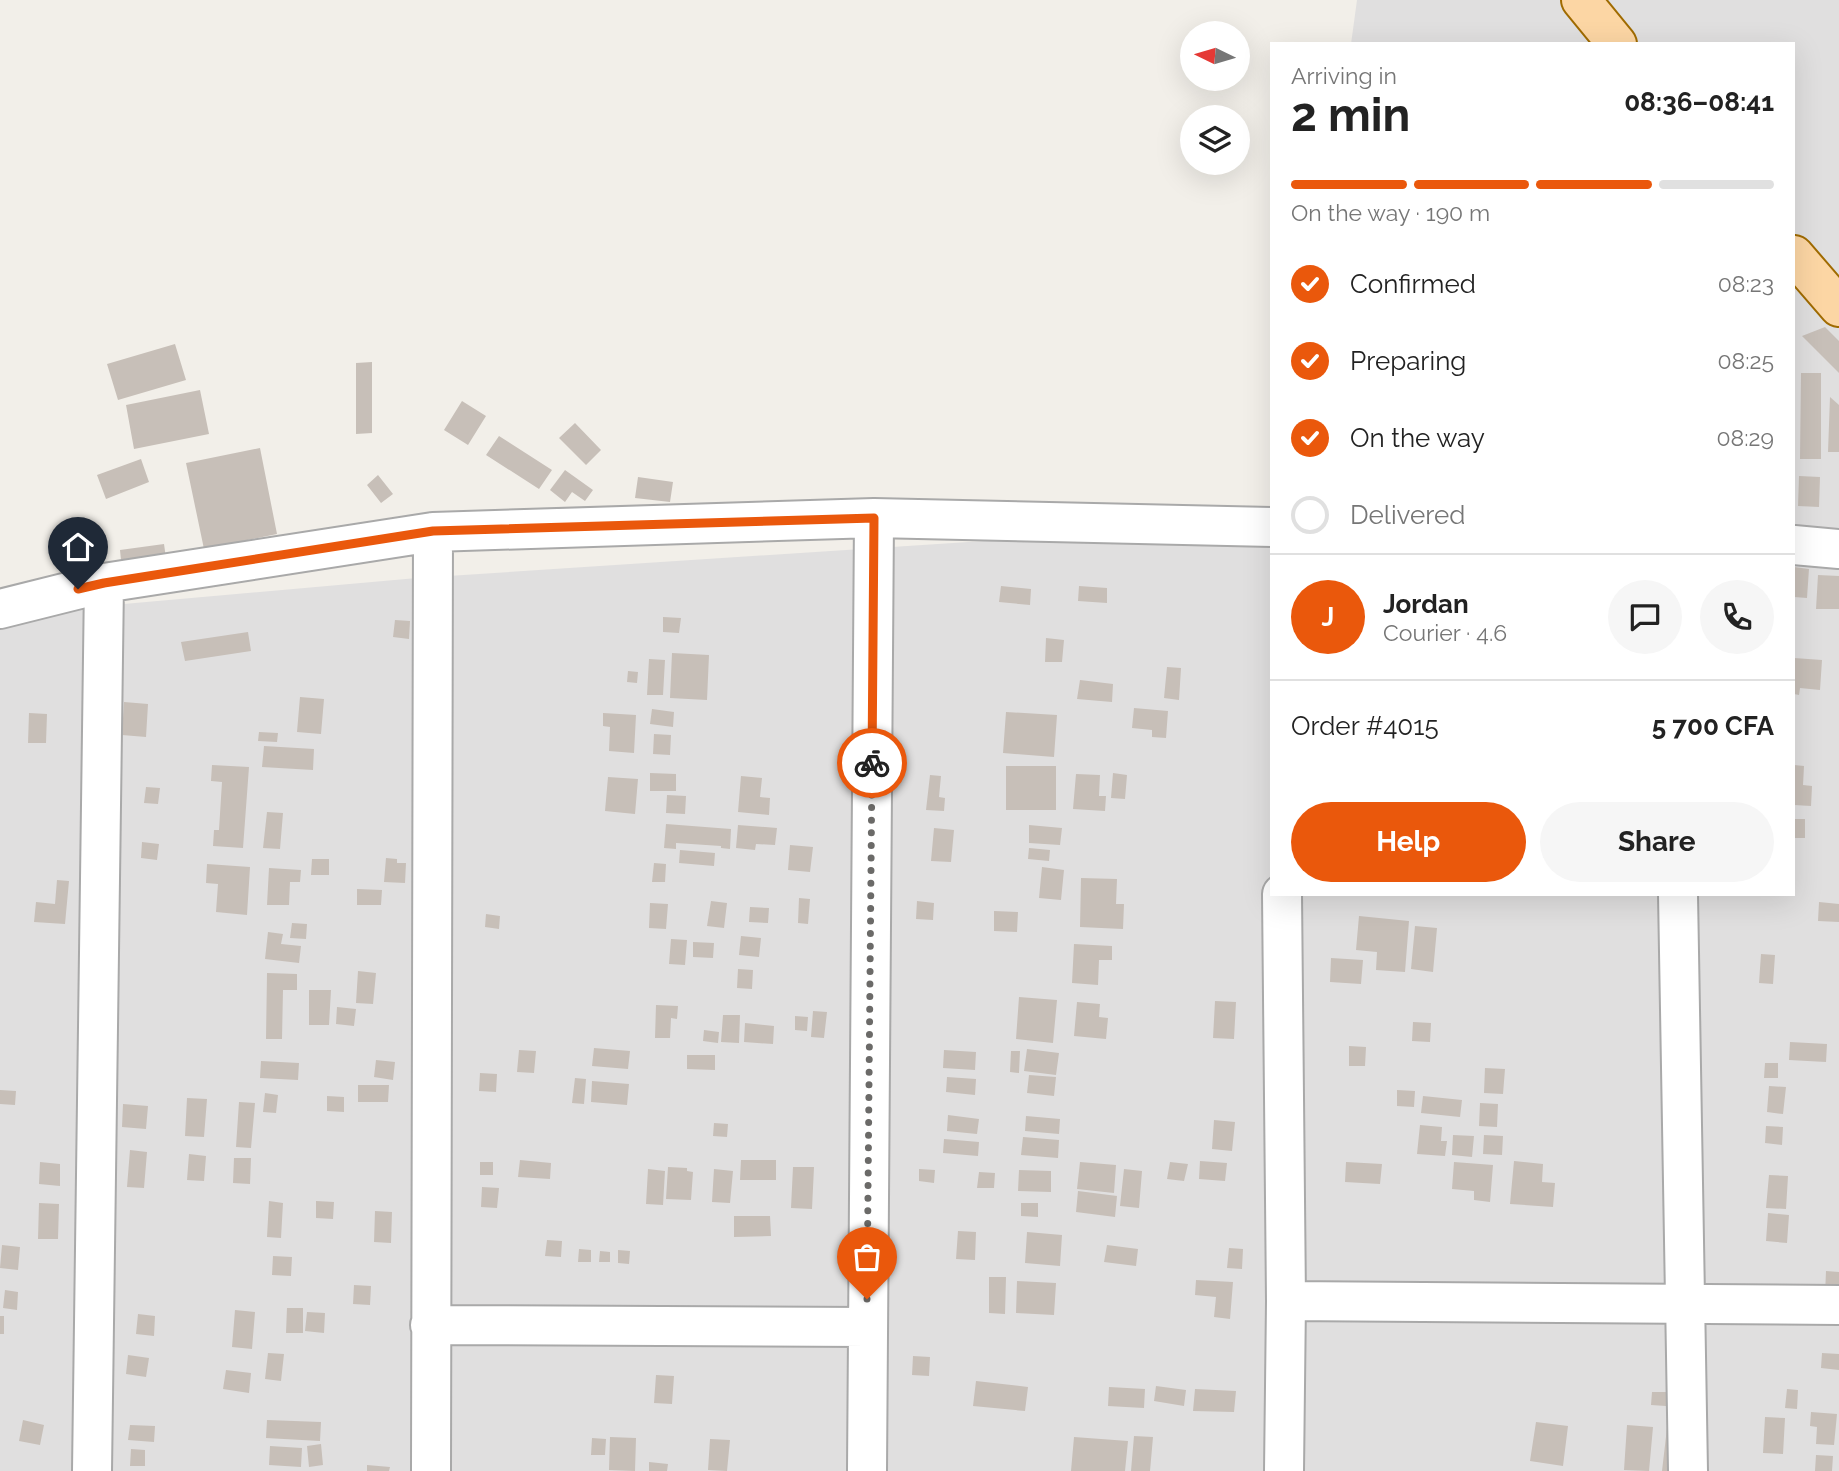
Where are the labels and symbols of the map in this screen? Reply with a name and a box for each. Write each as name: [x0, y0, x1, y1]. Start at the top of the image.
north arrow: [1180, 21, 1250, 91]
pin: [48, 517, 108, 589]
courier: [837, 728, 907, 798]
pin: [837, 1227, 897, 1299]

